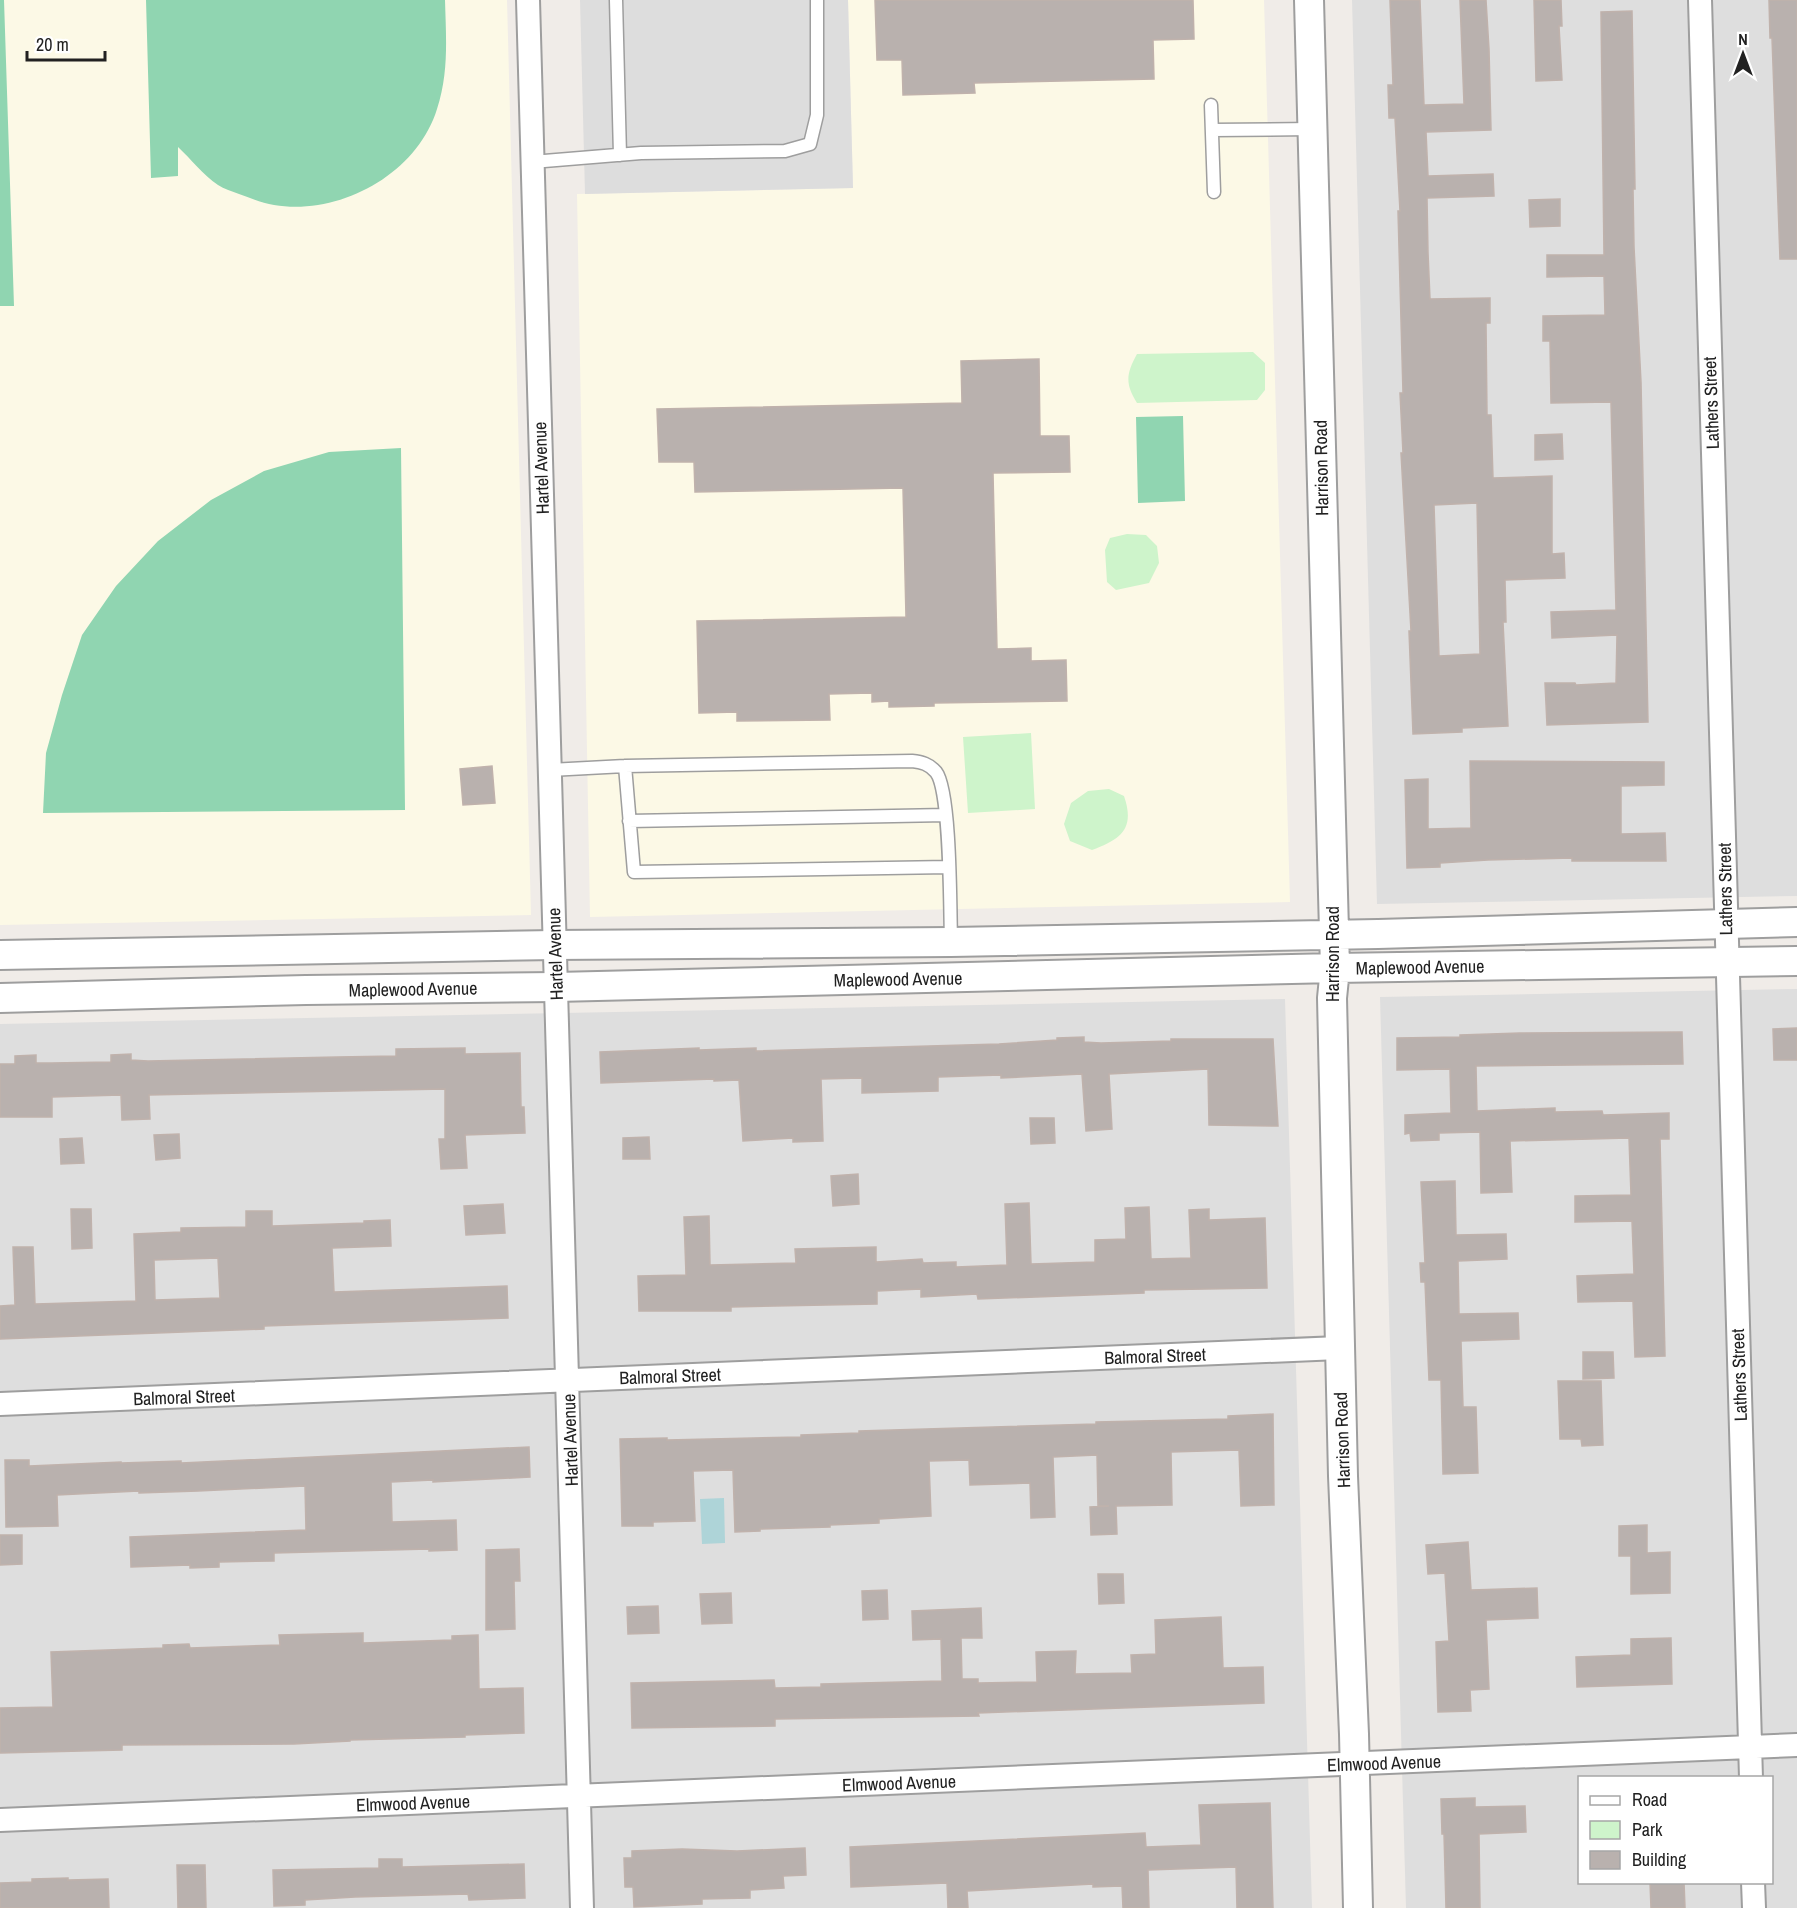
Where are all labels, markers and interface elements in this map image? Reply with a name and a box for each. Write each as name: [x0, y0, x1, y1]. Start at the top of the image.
scale bar: [27, 24, 105, 62]
north arrow: [1713, 24, 1773, 84]
text: N: [1738, 28, 1748, 50]
text: 20 m: [36, 32, 69, 57]
street label: Lathers Street: [1697, 356, 1725, 450]
street label: Harrison Road: [1308, 420, 1334, 516]
street label: Hartel Avenue: [527, 421, 555, 515]
street label: Lathers Street: [1712, 842, 1738, 936]
street label: Harrison Road: [1320, 906, 1345, 1002]
street label: Hartel Avenue: [541, 907, 569, 1001]
street label: Maplewood Avenue: [1356, 953, 1484, 981]
street label: Maplewood Avenue: [834, 965, 962, 993]
street label: Maplewood Avenue: [349, 975, 477, 1003]
street label: Lathers Street: [1725, 1328, 1753, 1422]
street label: Balmoral Street: [1104, 1342, 1206, 1370]
street label: Balmoral Street: [619, 1362, 721, 1390]
street label: Balmoral Street: [133, 1383, 235, 1411]
street label: Harrison Road: [1328, 1392, 1356, 1488]
street label: Hartel Avenue: [556, 1393, 584, 1487]
street label: Elmwood Avenue: [1327, 1749, 1441, 1777]
street label: Elmwood Avenue: [842, 1769, 956, 1797]
legend: [1578, 1776, 1773, 1884]
text: Road: [1632, 1787, 1667, 1812]
street label: Elmwood Avenue: [356, 1789, 470, 1817]
text: Park: [1632, 1817, 1663, 1842]
text: Building: [1632, 1847, 1687, 1872]

